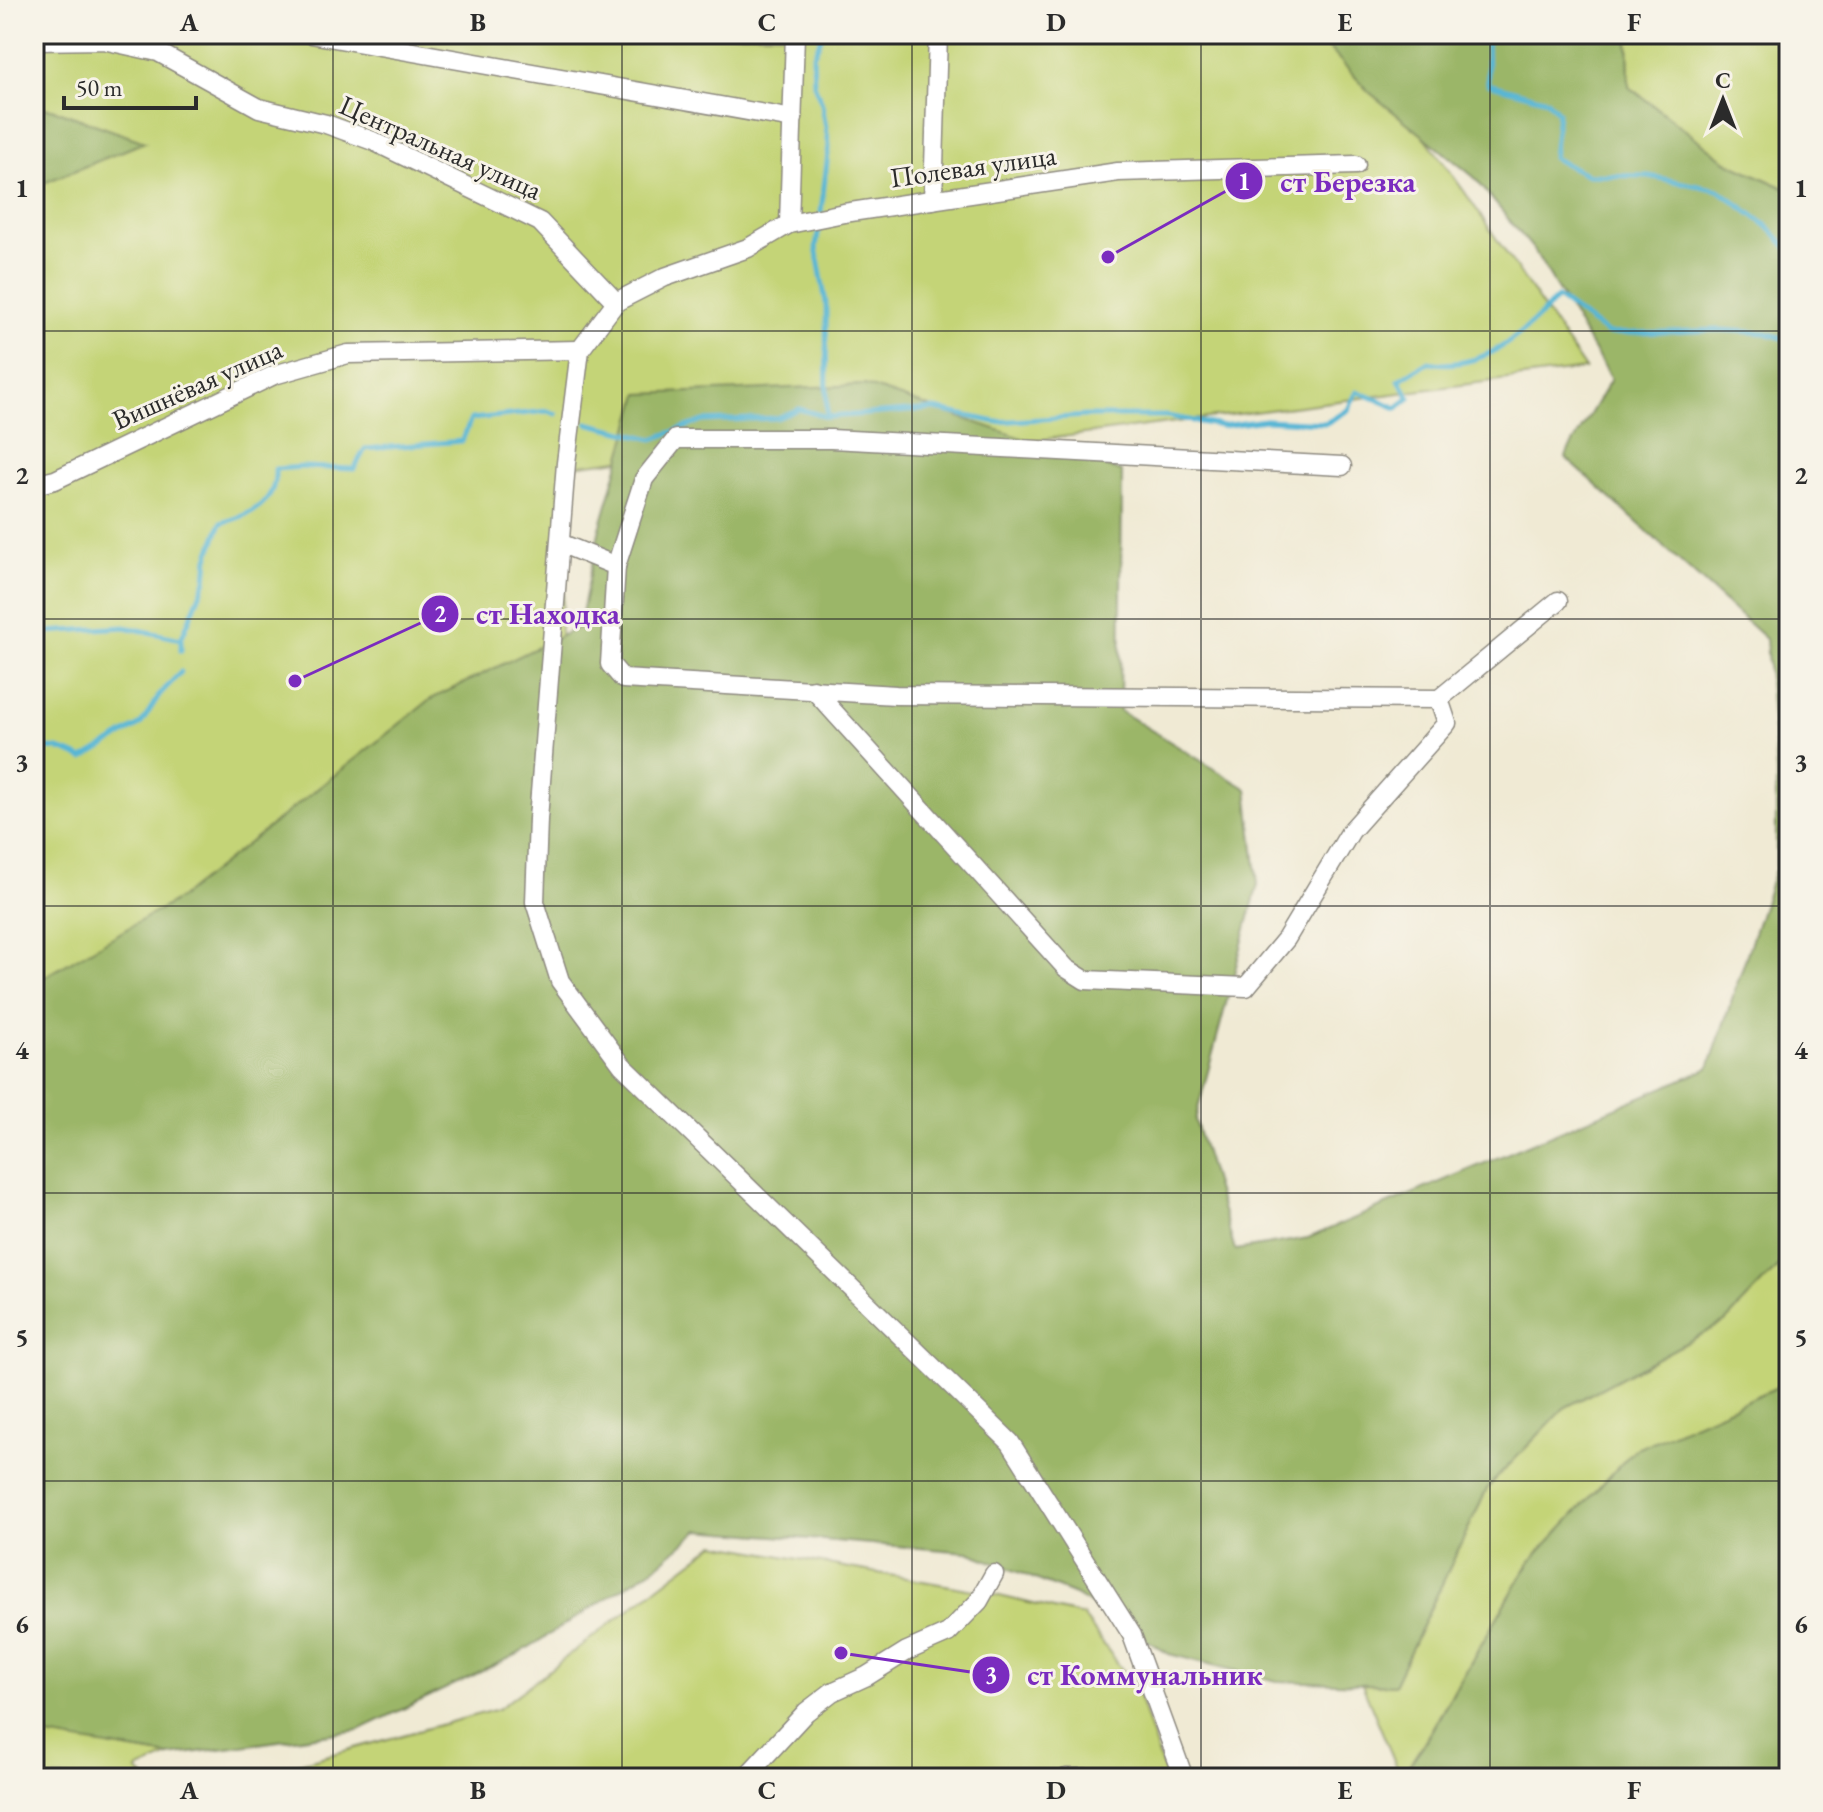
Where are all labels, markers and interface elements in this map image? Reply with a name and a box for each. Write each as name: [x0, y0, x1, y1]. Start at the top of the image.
text: A: [179, 5, 199, 39]
text: B: [470, 5, 486, 39]
text: C: [758, 5, 776, 39]
text: D: [1046, 5, 1066, 39]
text: E: [1338, 5, 1353, 39]
text: F: [1627, 5, 1641, 39]
scale bar: [64, 60, 196, 110]
north arrow: [1683, 60, 1763, 140]
text: С: [1715, 66, 1731, 95]
text: 50 m: [76, 72, 123, 103]
street label: Центральная улица: [334, 86, 548, 208]
street label: Полевая улица: [888, 136, 1059, 195]
callout: ст Березка: [1224, 154, 1432, 208]
text: ст Березка: [1280, 162, 1417, 201]
text: 1: [1238, 166, 1250, 197]
text: 1: [15, 171, 29, 205]
text: 1: [1794, 171, 1808, 205]
street label: Вишнёвая улица: [106, 330, 288, 438]
text: 2: [15, 458, 29, 492]
text: 2: [1794, 458, 1808, 492]
callout: ст Находка: [420, 587, 636, 641]
text: ст Находка: [476, 594, 621, 633]
text: 2: [434, 598, 447, 629]
text: 3: [15, 745, 29, 779]
text: 3: [1794, 745, 1808, 779]
text: 4: [15, 1033, 29, 1067]
text: 4: [1794, 1033, 1808, 1067]
text: 5: [15, 1320, 29, 1354]
text: 5: [1794, 1320, 1808, 1354]
text: 6: [15, 1607, 29, 1641]
text: 6: [1794, 1607, 1808, 1641]
callout: ст Коммунальник: [971, 1648, 1279, 1702]
text: ст Коммунальник: [1027, 1655, 1263, 1694]
text: 3: [985, 1659, 997, 1690]
text: A: [179, 1773, 199, 1807]
text: B: [470, 1773, 486, 1807]
text: C: [758, 1773, 776, 1807]
text: D: [1046, 1773, 1066, 1807]
text: E: [1338, 1773, 1353, 1807]
text: F: [1627, 1773, 1641, 1807]

